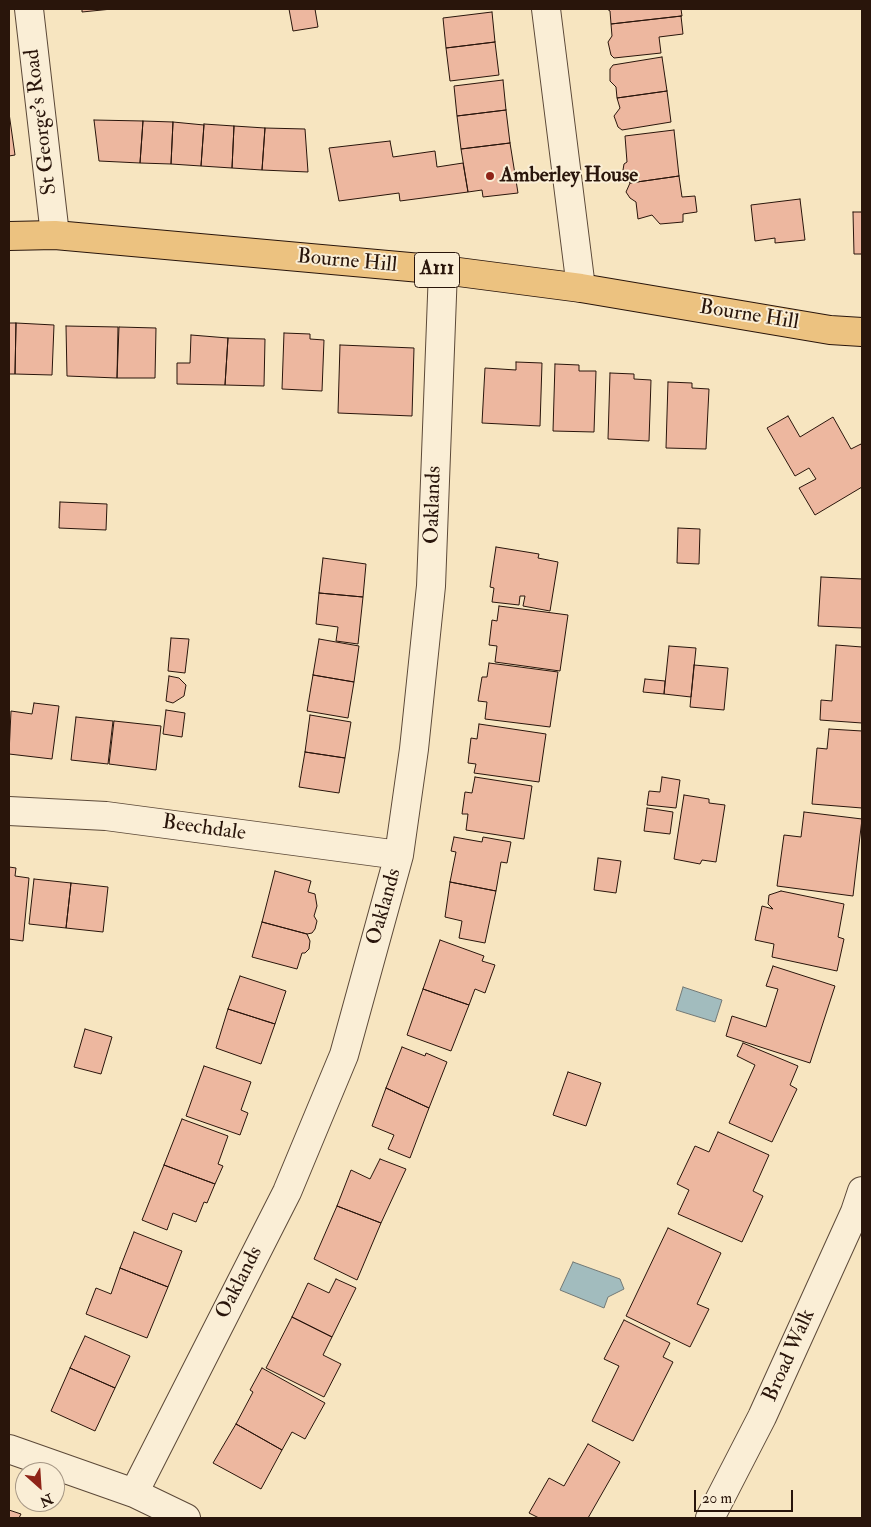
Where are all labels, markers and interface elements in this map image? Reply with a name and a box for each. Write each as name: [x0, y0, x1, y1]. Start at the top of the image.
street label: St George's Road: [21, 48, 63, 196]
place label: Amberley House: [500, 163, 638, 189]
marker: Amberley House: [484, 170, 496, 182]
street label: Bourne Hill: [296, 245, 398, 279]
road number: A111: [414, 252, 460, 288]
street label: Bourne Hill: [698, 296, 800, 336]
street label: Oaklands: [420, 466, 448, 544]
street label: Beechdale: [161, 811, 247, 847]
street label: Oaklands: [362, 866, 408, 948]
street label: Oaklands: [211, 1242, 269, 1324]
street label: Broad Walk: [758, 1306, 822, 1406]
north arrow: [15, 1462, 65, 1512]
scale bar: [696, 1480, 795, 1512]
text: 20 m: [702, 1489, 732, 1508]
text: N: [37, 1490, 56, 1510]

